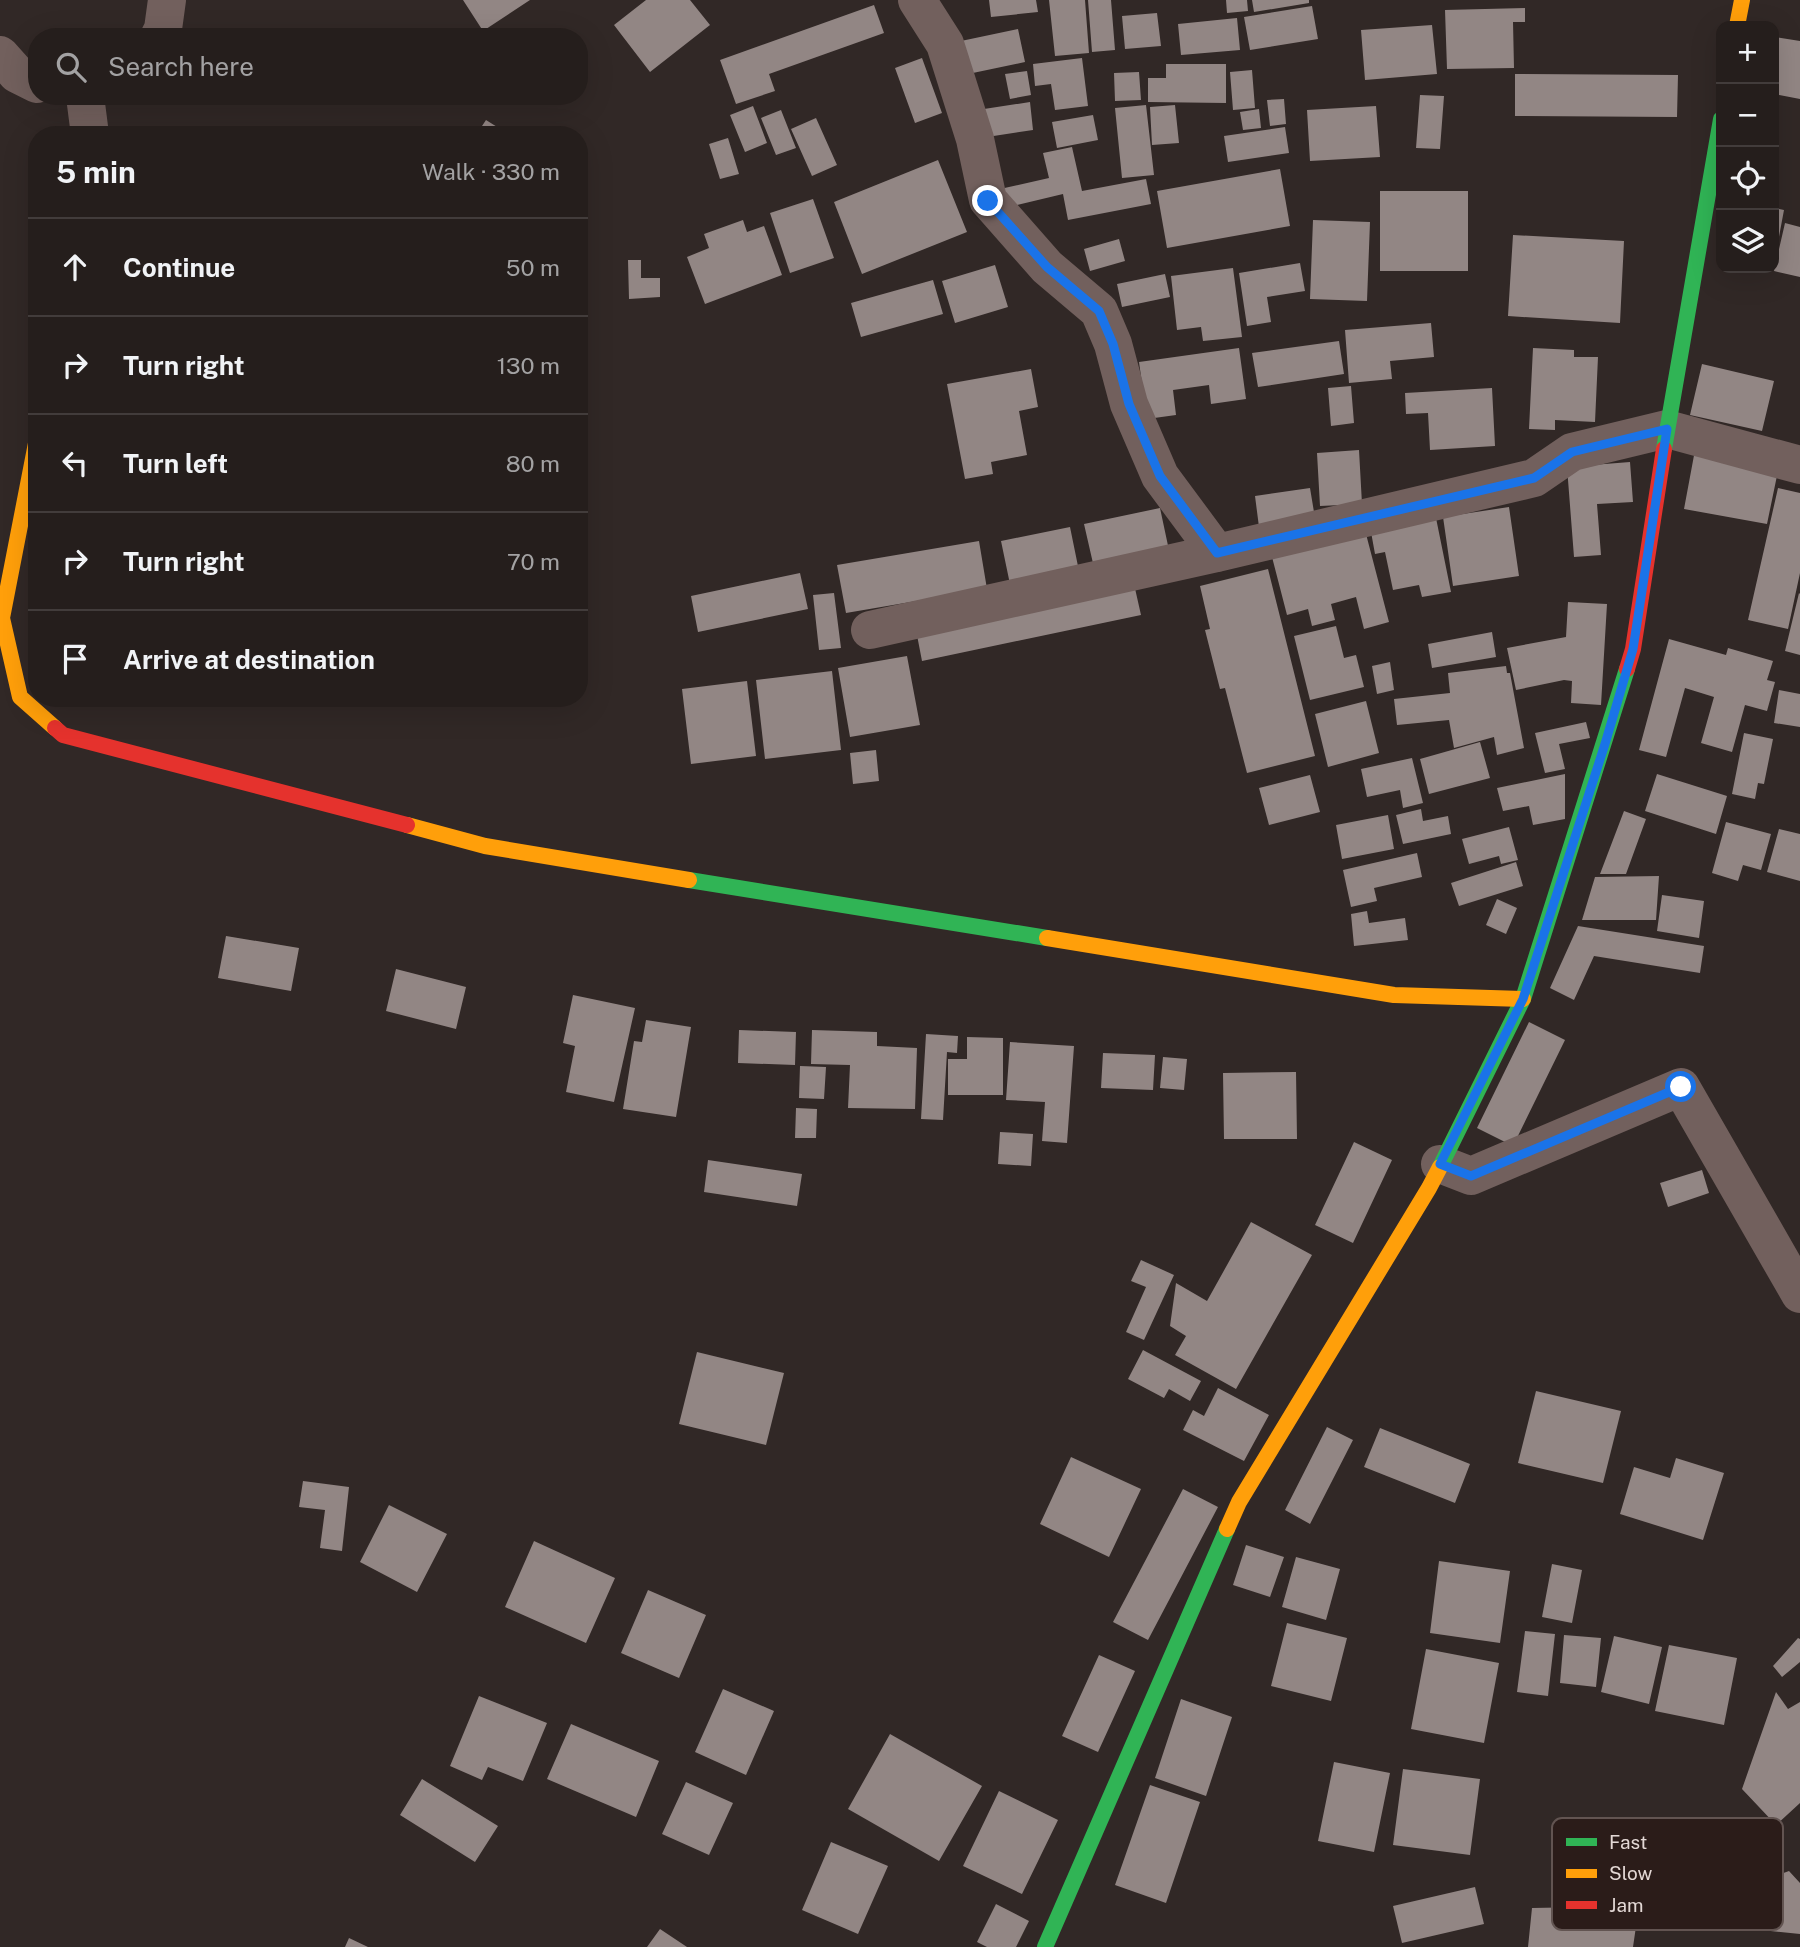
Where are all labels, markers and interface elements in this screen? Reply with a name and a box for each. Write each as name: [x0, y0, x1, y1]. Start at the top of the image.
map controls: [1716, 21, 1779, 273]
button: +: [1716, 21, 1779, 84]
search box: [28, 28, 588, 105]
icon: search: [52, 48, 90, 86]
text: Search here: [108, 51, 254, 82]
button: −: [1716, 84, 1779, 147]
button: locate: [1716, 147, 1779, 210]
text: 5 min: [56, 154, 136, 190]
text: Walk · 330 m: [422, 158, 560, 185]
route end: [972, 185, 1003, 216]
button: layers: [1716, 210, 1779, 273]
icon: ahead: [56, 248, 94, 286]
text: Continue: [123, 252, 235, 283]
text: 50 m: [506, 254, 560, 281]
icon: right: [56, 346, 94, 384]
text: Turn right: [123, 350, 245, 381]
text: 130 m: [497, 352, 560, 379]
icon: left: [56, 444, 94, 482]
text: Turn left: [123, 448, 228, 479]
text: 80 m: [506, 450, 560, 477]
icon: right: [56, 542, 94, 580]
text: Turn right: [123, 546, 245, 577]
text: 70 m: [507, 548, 560, 575]
icon: arrive: [56, 640, 94, 678]
text: Arrive at destination: [123, 644, 375, 675]
route start: [1665, 1071, 1696, 1102]
legend: [1552, 1818, 1783, 1930]
text: Fast: [1609, 1831, 1647, 1853]
text: Slow: [1609, 1862, 1653, 1884]
text: Jam: [1609, 1894, 1643, 1916]

